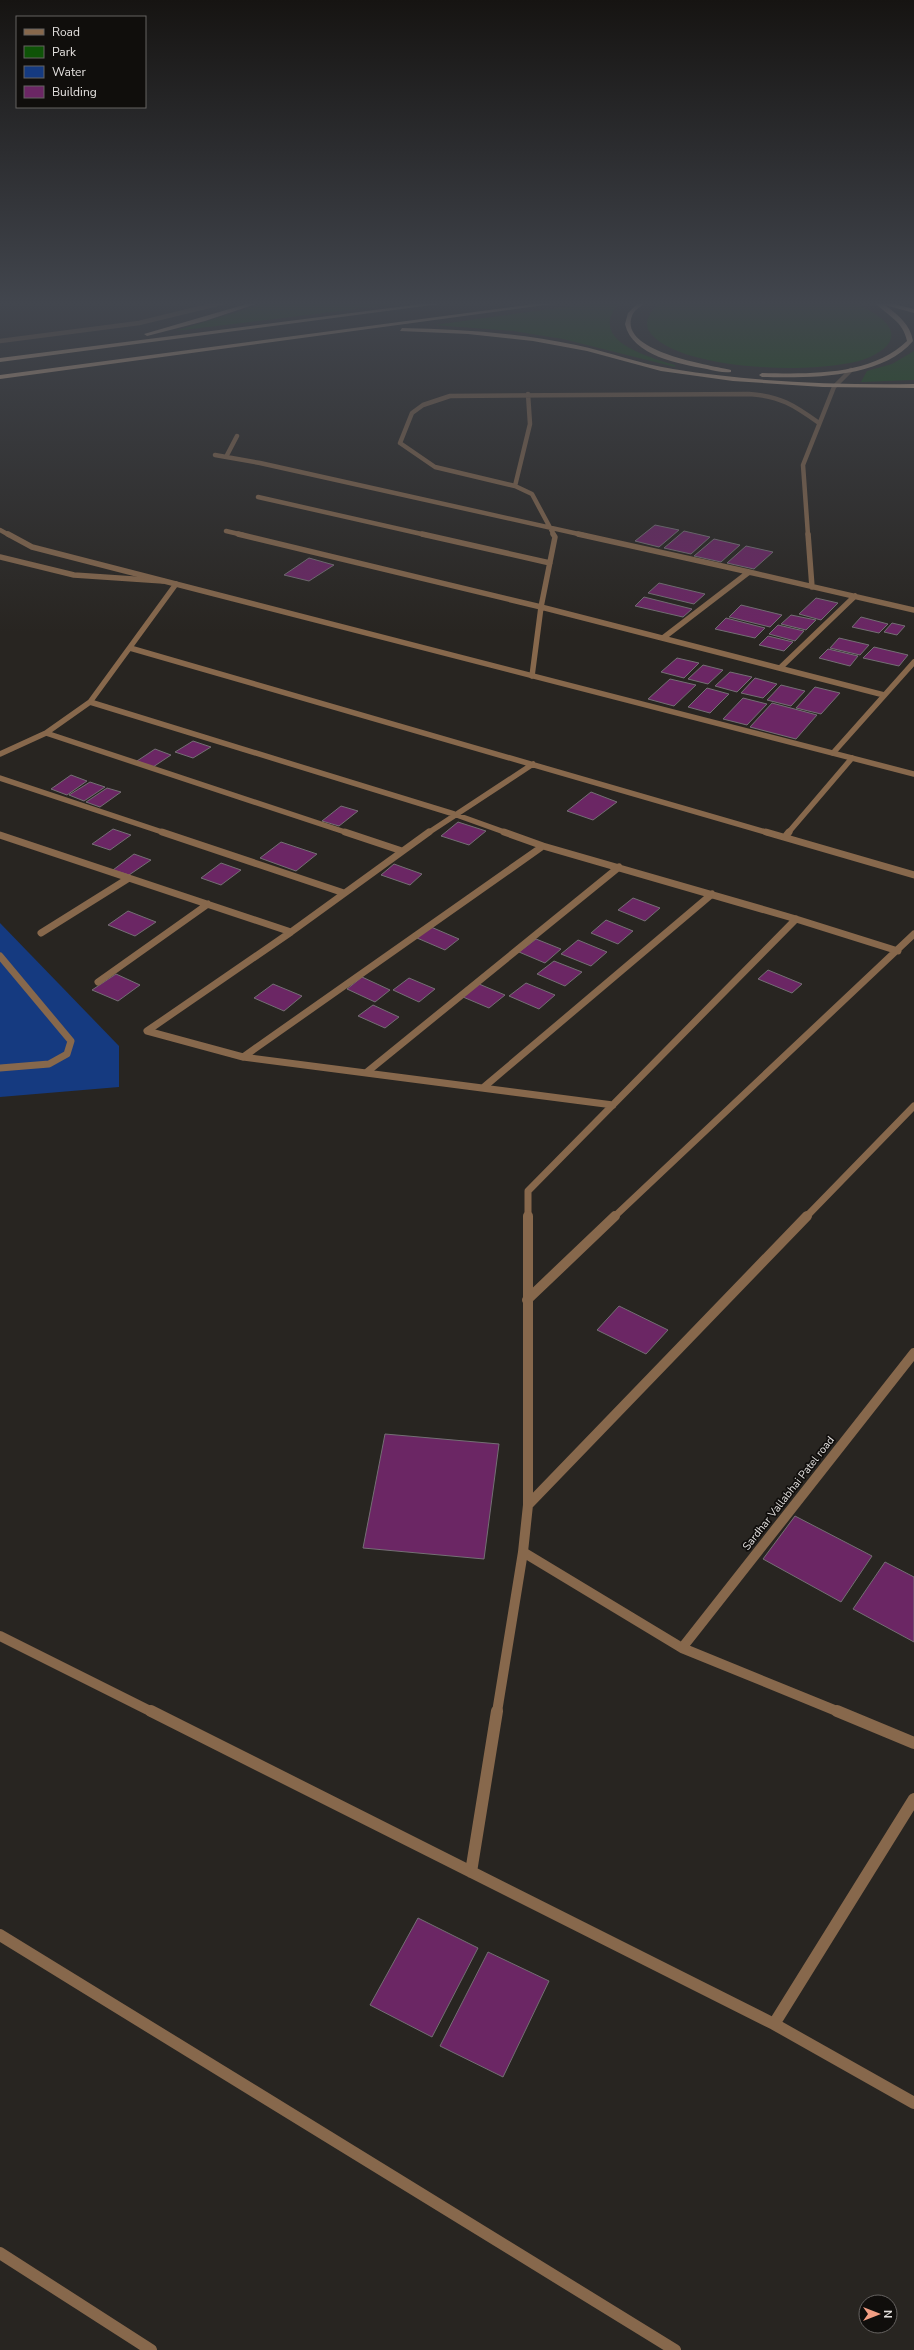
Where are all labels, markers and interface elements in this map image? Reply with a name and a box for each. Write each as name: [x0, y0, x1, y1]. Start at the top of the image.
legend: [16, 16, 146, 108]
text: Road: [52, 24, 80, 40]
text: Park: [52, 44, 77, 60]
text: Water: [52, 64, 86, 80]
text: Building: [52, 84, 97, 100]
street label: Sardhar Vallabhai Patel road: [739, 1433, 838, 1554]
north arrow: [858, 2294, 898, 2334]
text: N: [880, 2310, 895, 2318]

